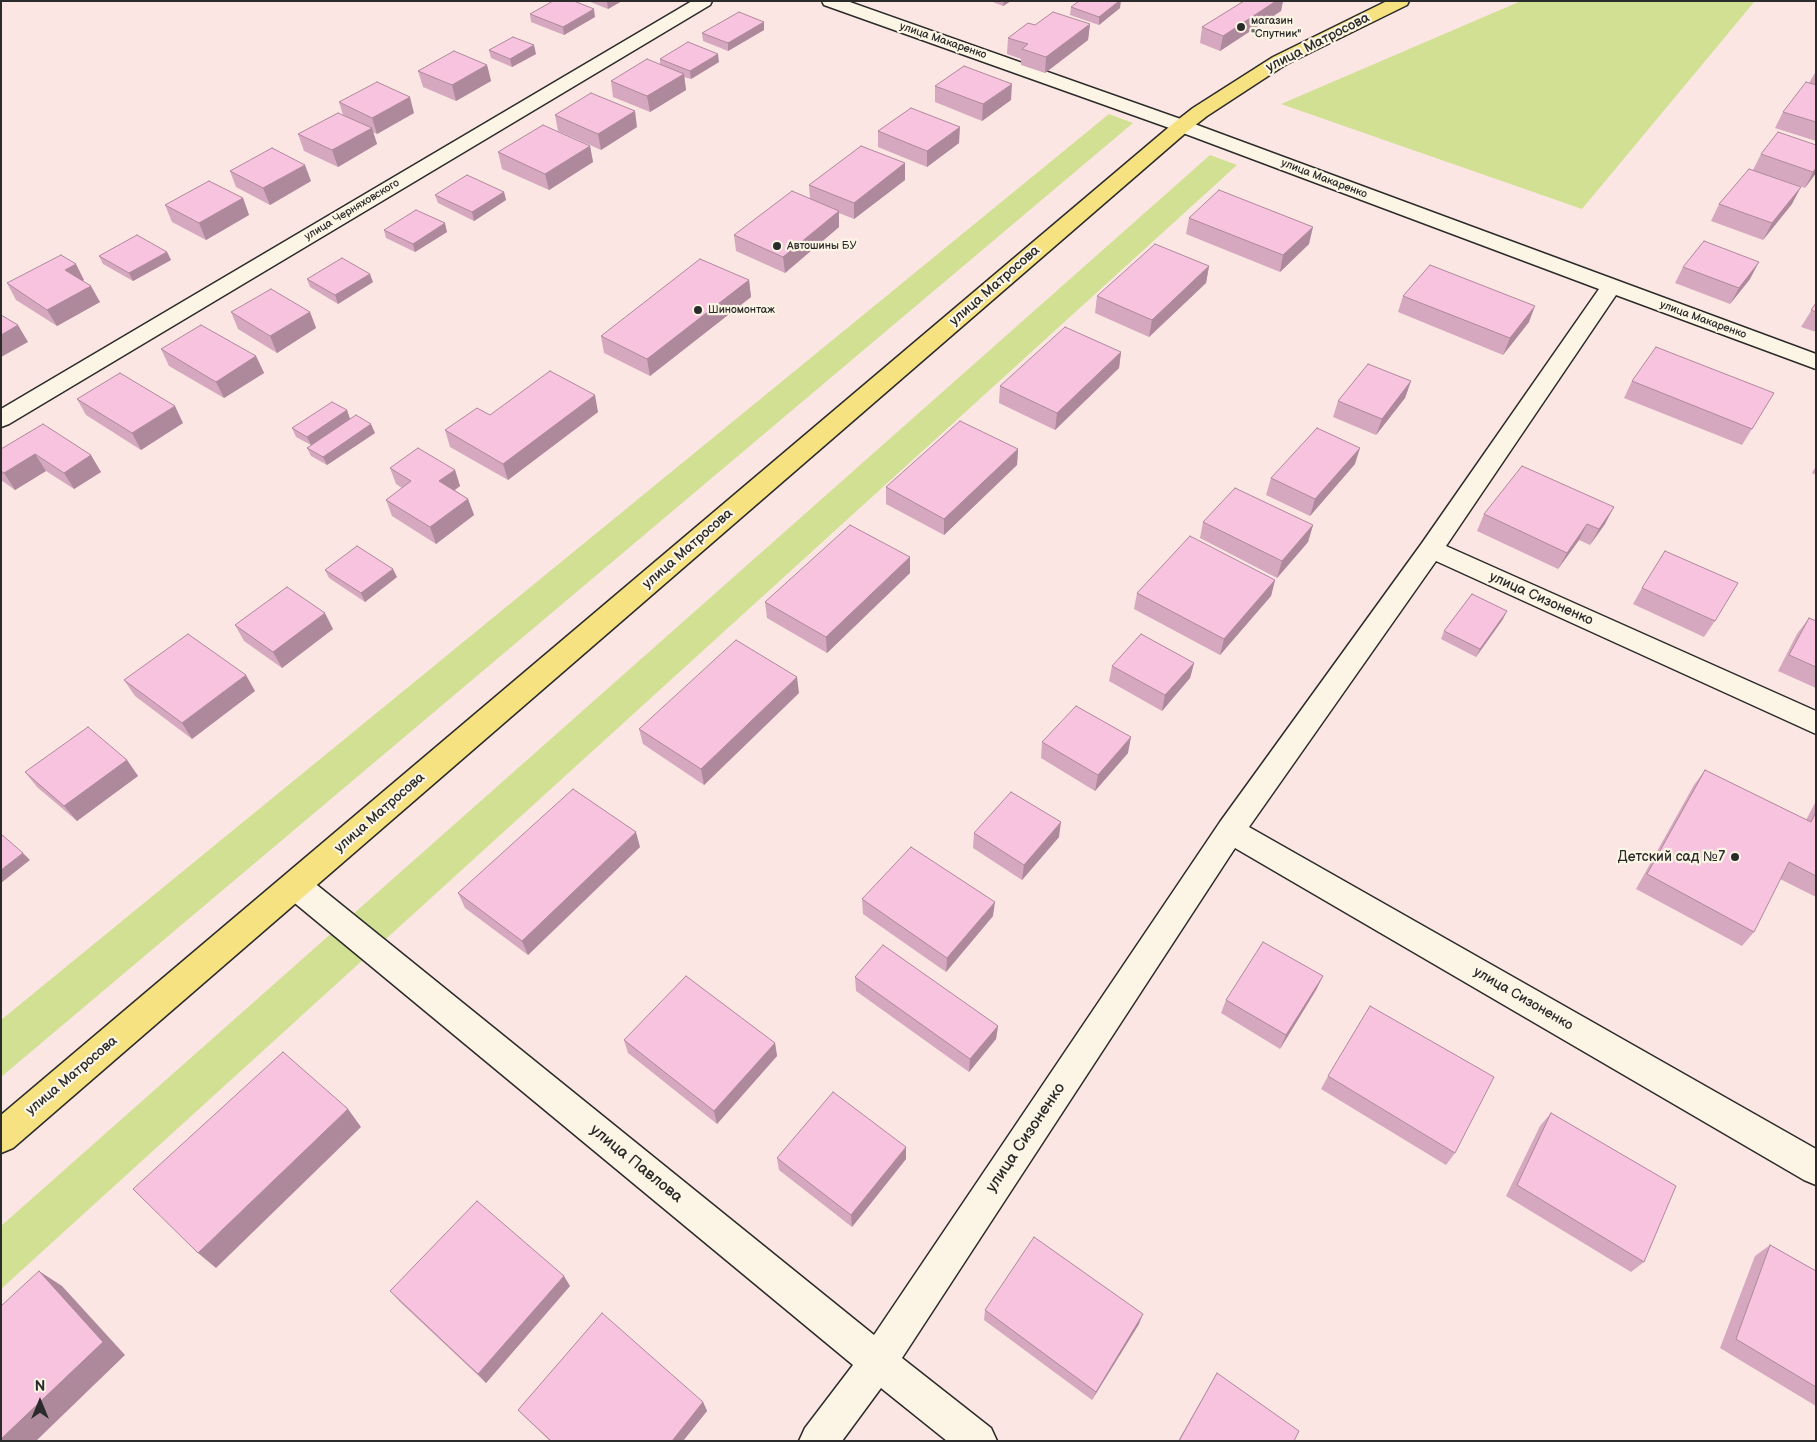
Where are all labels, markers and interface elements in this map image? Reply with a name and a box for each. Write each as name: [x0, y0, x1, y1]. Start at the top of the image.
street label: улица Матросова: [1263, 10, 1373, 76]
place label: магазин "Спутник": [1251, 14, 1301, 40]
street label: улица Макаренко: [898, 20, 988, 62]
marker: магазин "Спутник": [1235, 21, 1247, 33]
street label: улица Макаренко: [1279, 156, 1369, 202]
street label: улица Черняховского: [302, 176, 402, 244]
place label: Автошины БУ: [787, 239, 857, 253]
marker: Автошины БУ: [771, 240, 783, 252]
street label: улица Матросова: [946, 242, 1044, 330]
street label: улица Макаренко: [1658, 298, 1748, 342]
place label: Шиномонтаж: [708, 303, 775, 317]
marker: Шиномонтаж: [692, 304, 704, 316]
street label: улица Матросова: [639, 505, 737, 593]
street label: улица Сизоненко: [1486, 569, 1596, 629]
street label: улица Матросова: [331, 769, 429, 857]
place label: Детский сад №7: [1618, 849, 1725, 865]
marker: Детский сад №7: [1729, 851, 1741, 863]
street label: улица Сизоненко: [1470, 964, 1576, 1034]
street label: улица Матросова: [23, 1033, 121, 1119]
street label: улица Сизоненко: [982, 1080, 1070, 1196]
street label: улица Павлова: [586, 1121, 686, 1207]
north arrow: [15, 1377, 65, 1427]
text: N: [35, 1378, 45, 1395]

